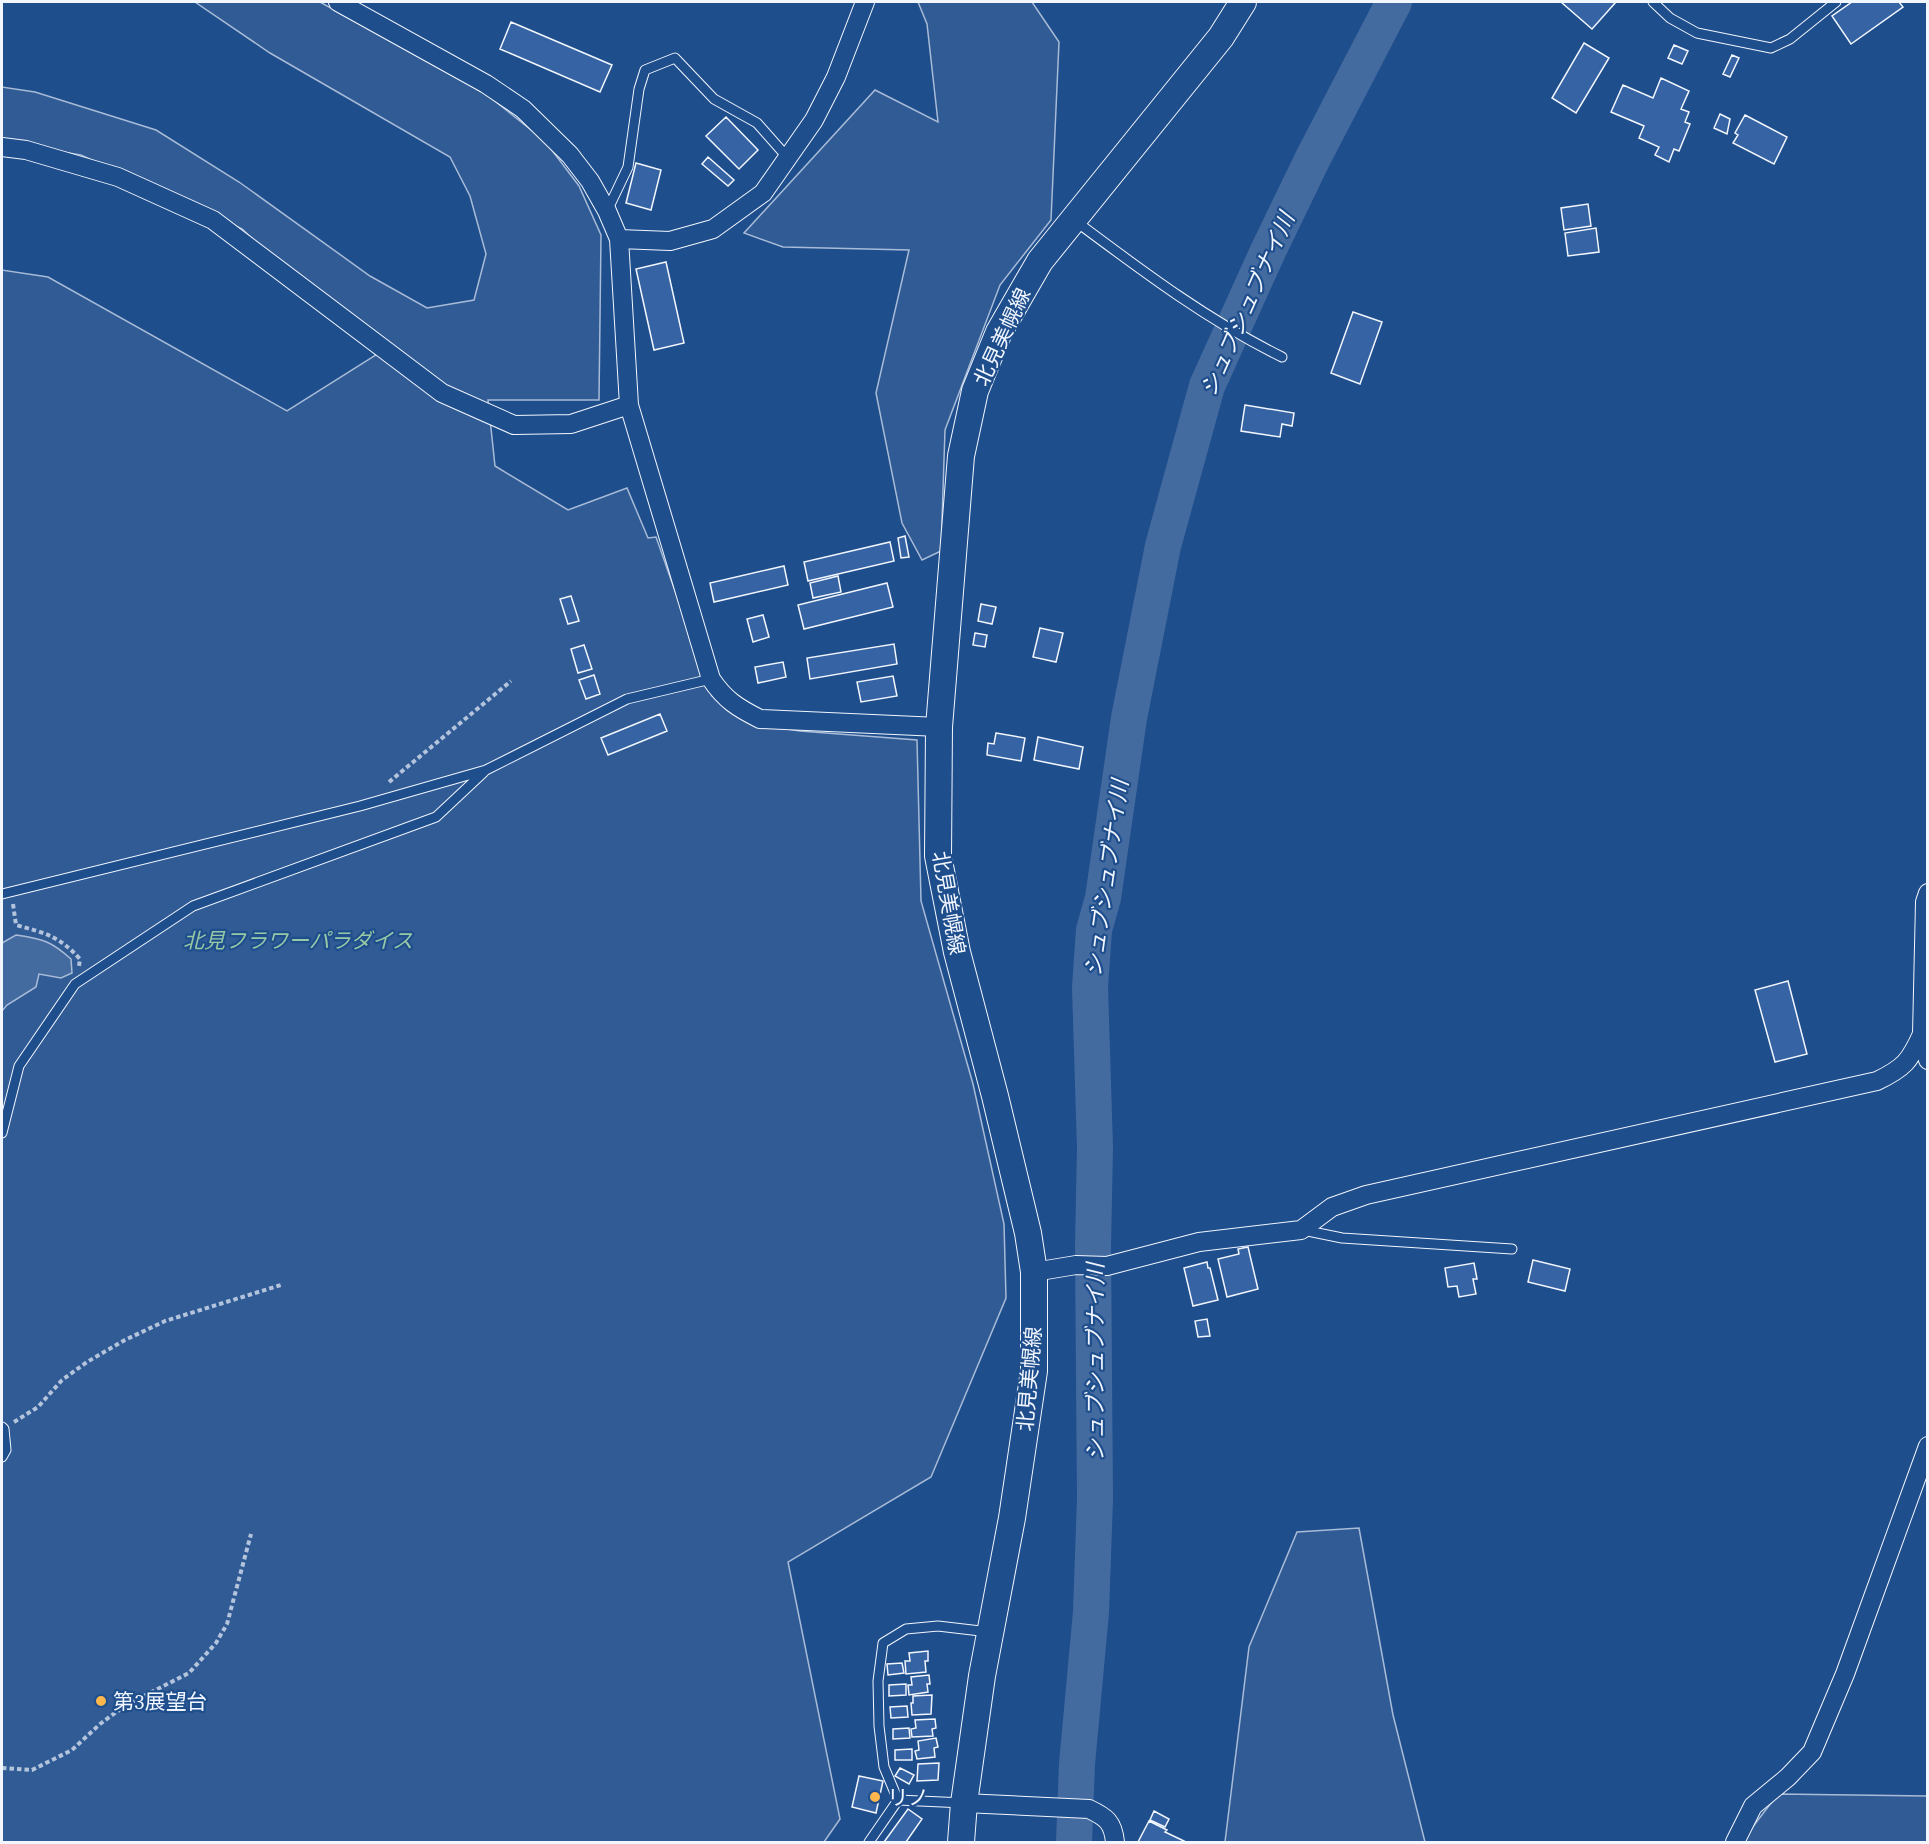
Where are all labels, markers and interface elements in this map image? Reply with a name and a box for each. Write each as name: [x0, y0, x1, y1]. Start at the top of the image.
water label: シュブシュブナイ川: [1193, 206, 1302, 401]
street label: 北見美幌線: [967, 283, 1037, 391]
water label: シュブシュブナイ川: [1077, 776, 1135, 978]
street label: 北見美幌線: [926, 849, 972, 957]
park label: 北見フラワーパラダイス: [183, 926, 413, 955]
water label: シュブシュブナイ川: [1080, 1261, 1110, 1461]
street label: 北見美幌線: [1010, 1325, 1048, 1433]
place label: 第3展望台: [113, 1687, 208, 1716]
marker: 第3展望台: [94, 1694, 108, 1708]
place label: リノ: [887, 1783, 929, 1812]
marker: リノ: [868, 1790, 882, 1804]

